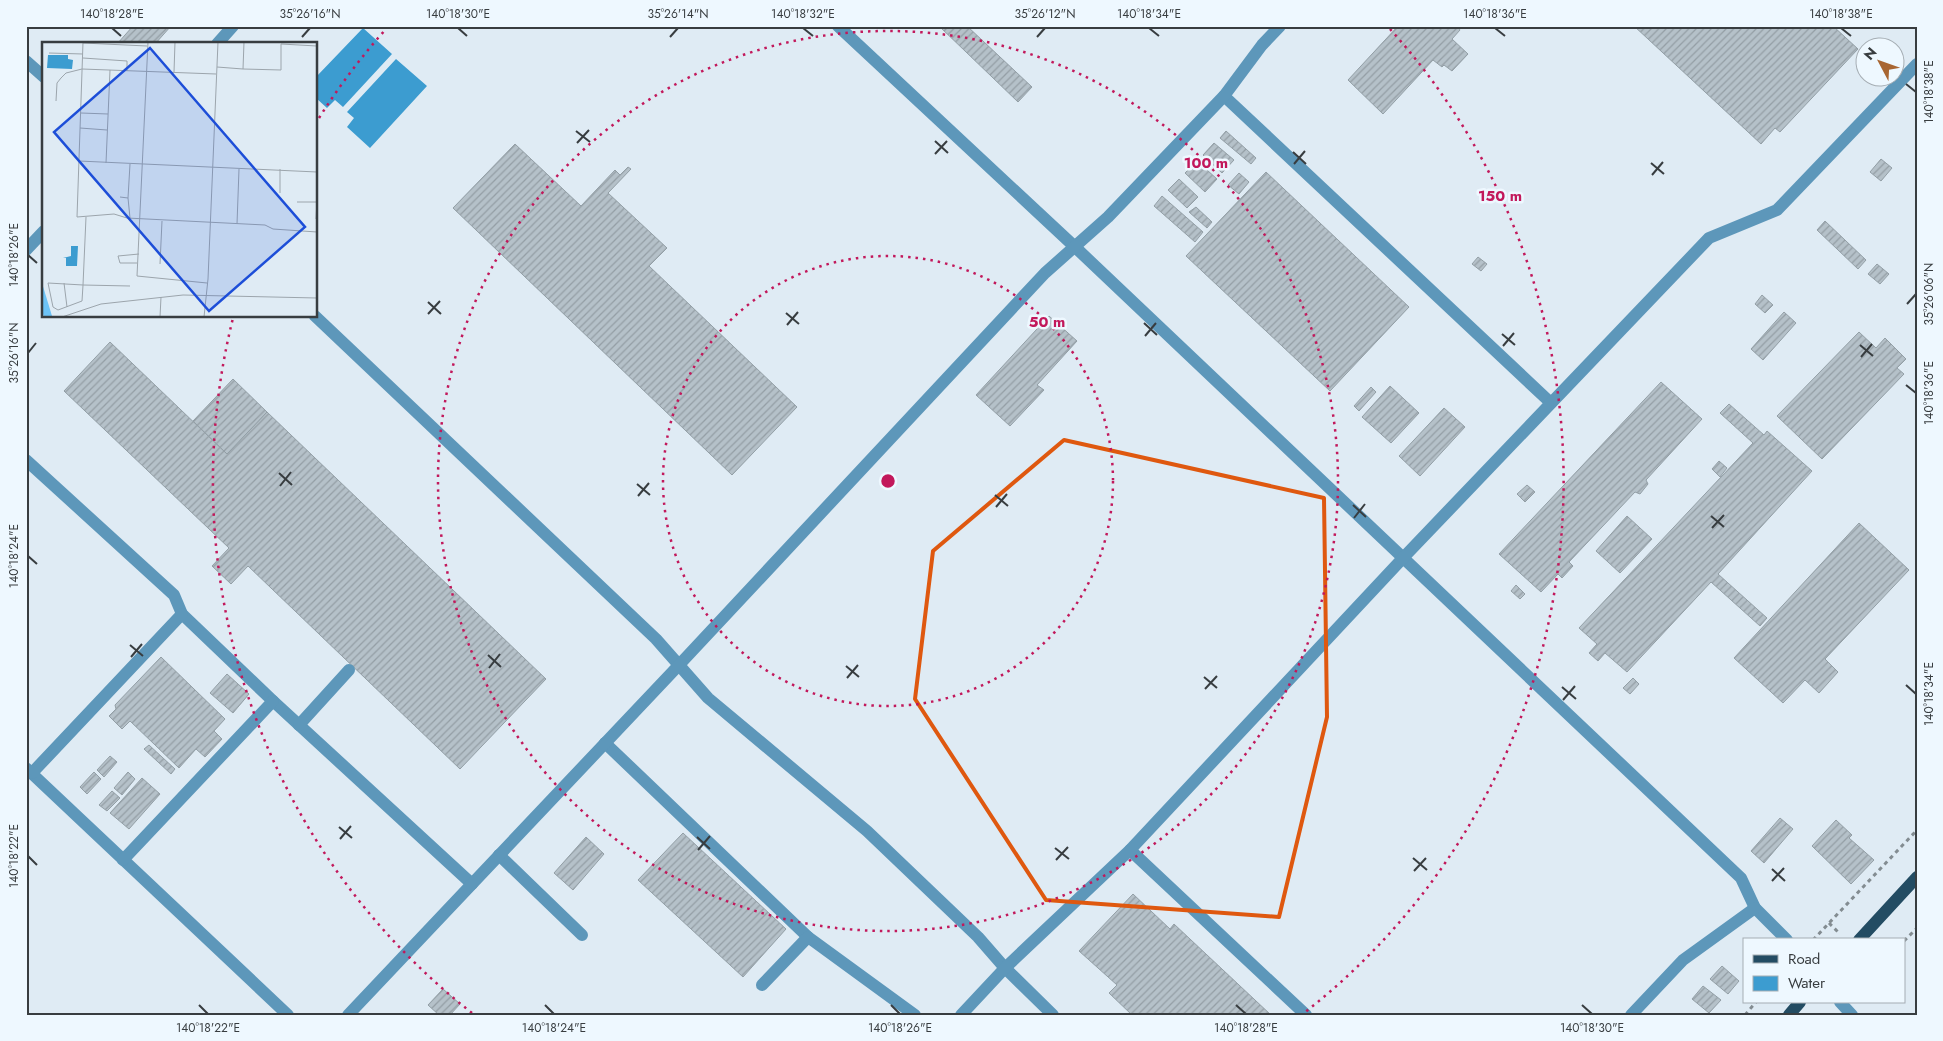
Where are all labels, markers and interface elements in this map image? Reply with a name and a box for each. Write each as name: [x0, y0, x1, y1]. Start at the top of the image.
text: 140°18'28"E: [80, 5, 144, 23]
text: 35°26'16"N: [279, 5, 341, 23]
text: 140°18'30"E: [426, 5, 490, 23]
text: 35°26'14"N: [647, 5, 709, 23]
text: 140°18'32"E: [771, 5, 835, 23]
text: 35°26'12"N: [1015, 5, 1075, 23]
text: 140°18'34"E: [1117, 5, 1181, 23]
text: 140°18'36"E: [1463, 5, 1527, 23]
text: 140°18'38"E: [1809, 5, 1873, 23]
north arrow: [1856, 38, 1906, 88]
inset map: [42, 42, 318, 318]
text: N: [1859, 43, 1881, 64]
text: 140°18'38"E: [1920, 60, 1938, 124]
text: 100 m: [1184, 152, 1228, 174]
text: 150 m: [1478, 185, 1522, 207]
text: 140°18'26"E: [5, 223, 23, 287]
text: 35°26'06"N: [1920, 263, 1938, 325]
text: 50 m: [1029, 311, 1065, 333]
text: 35°26'16"N: [5, 322, 23, 384]
text: 140°18'36"E: [1920, 361, 1938, 425]
centre of rings: [879, 472, 897, 490]
text: 140°18'24"E: [5, 524, 23, 588]
text: 140°18'34"E: [1920, 662, 1938, 726]
text: 140°18'22"E: [5, 824, 23, 888]
legend: [1743, 938, 1906, 1004]
text: Road: [1788, 948, 1820, 970]
text: Water: [1788, 972, 1826, 994]
text: 140°18'22"E: [176, 1019, 240, 1037]
text: 140°18'24"E: [522, 1019, 586, 1037]
text: 140°18'26"E: [868, 1019, 932, 1037]
text: 140°18'28"E: [1214, 1019, 1278, 1037]
text: 140°18'30"E: [1560, 1019, 1624, 1037]

